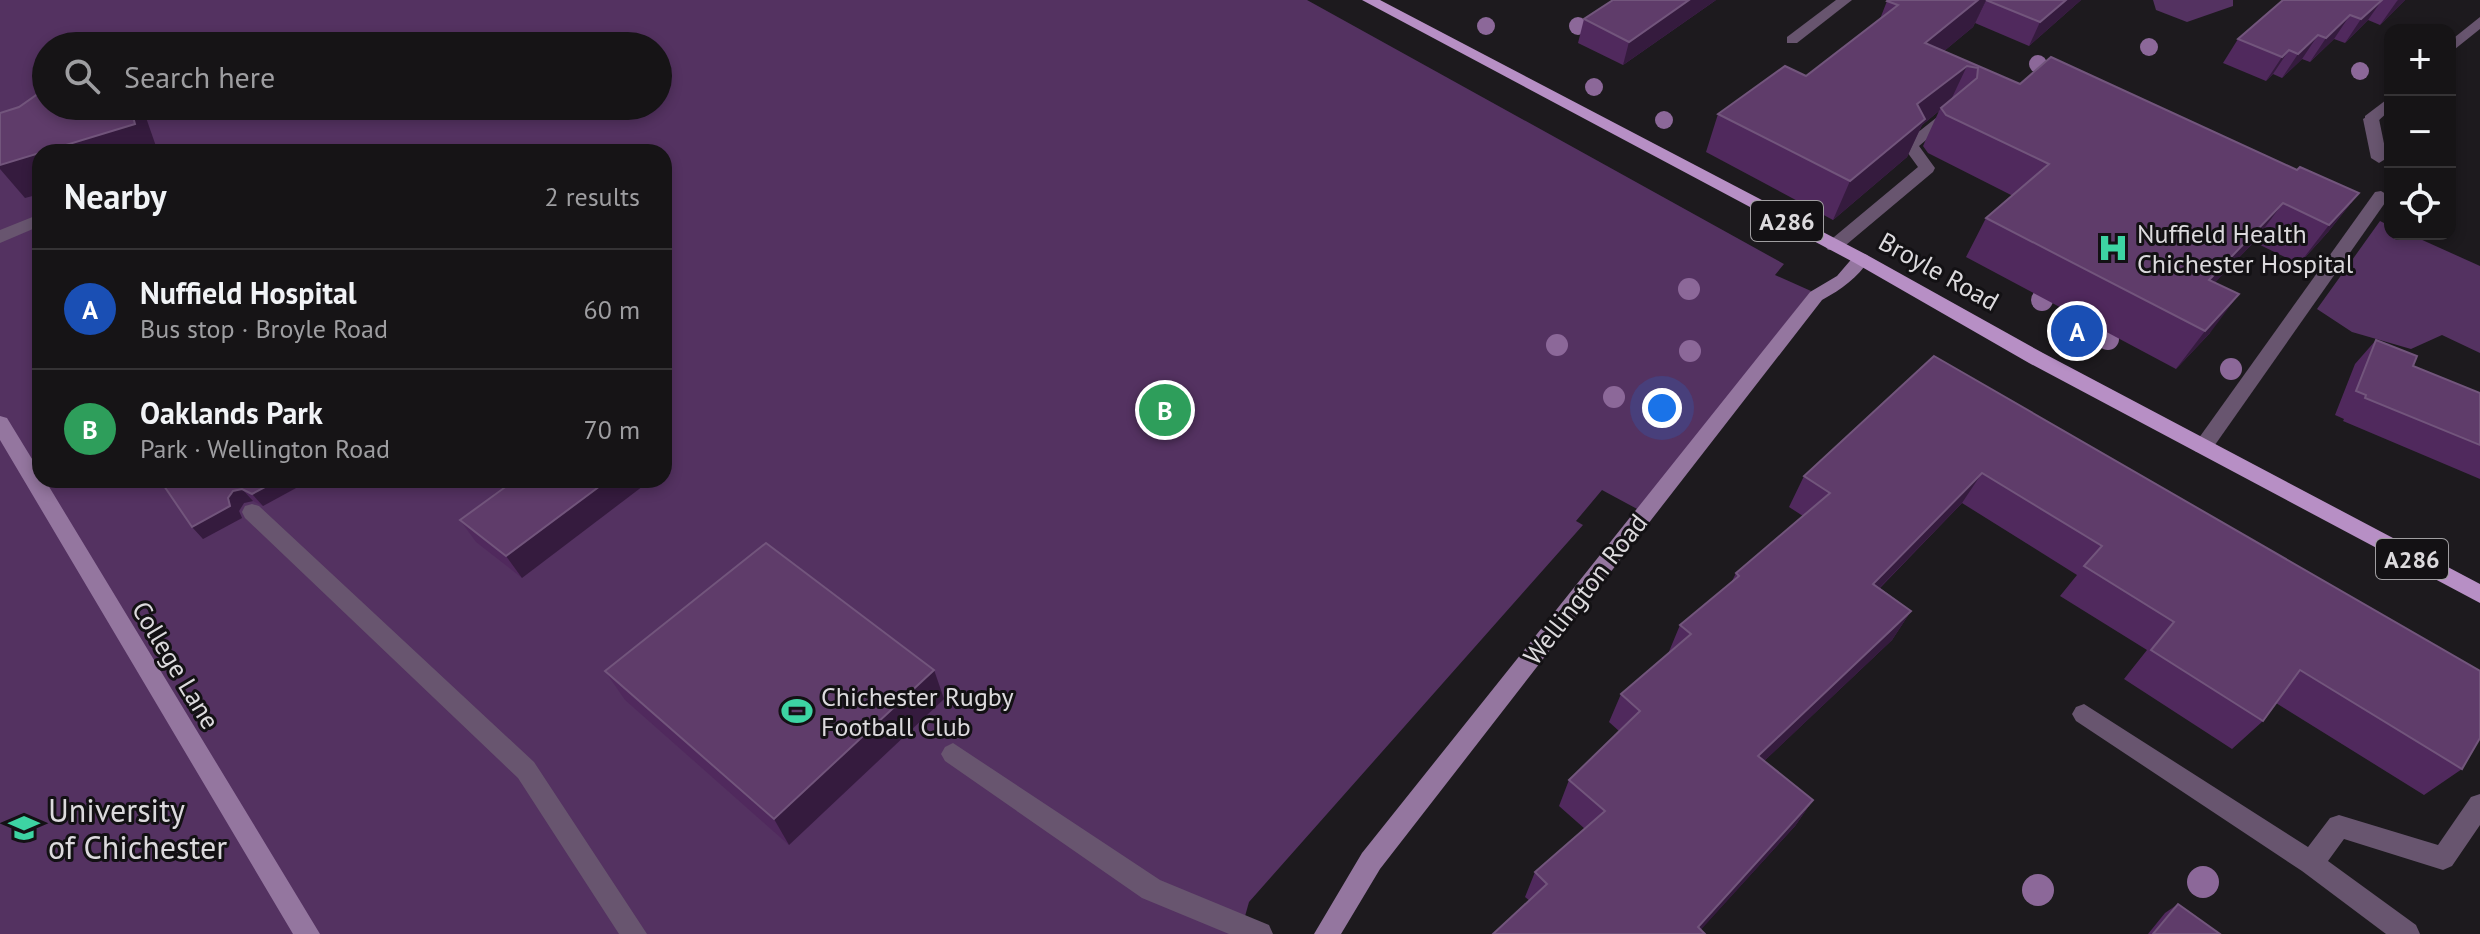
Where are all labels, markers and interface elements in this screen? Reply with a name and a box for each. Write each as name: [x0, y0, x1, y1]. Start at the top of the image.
map controls: [2384, 24, 2456, 240]
button: +: [2384, 24, 2456, 96]
search box: [32, 32, 672, 120]
icon: search: [60, 54, 104, 98]
text: Search here: [124, 57, 275, 96]
button: −: [2384, 96, 2456, 168]
button: locate: [2384, 168, 2456, 240]
text: Nearby: [64, 174, 166, 218]
text: 2 results: [545, 180, 640, 213]
road number: A286: [1751, 201, 1823, 241]
place label: Nuffield Health Chichester Hospital: [2137, 217, 2354, 280]
street label: Broyle Road: [1873, 224, 2005, 318]
hospital icon: Nuffield Health Chichester Hospital: [2096, 231, 2130, 265]
text: Nuffield Hospital: [140, 273, 357, 312]
text: A: [82, 293, 98, 326]
text: 60 m: [584, 293, 640, 326]
pin: A: [2051, 301, 2103, 361]
text: Bus stop · Broyle Road: [140, 312, 388, 345]
pin: B: [1139, 380, 1191, 440]
your location: [1642, 388, 1682, 428]
text: Oaklands Park: [140, 393, 323, 432]
text: B: [82, 413, 98, 446]
text: 70 m: [584, 413, 640, 446]
text: Park · Wellington Road: [140, 432, 390, 465]
street label: Wellington Road: [1516, 507, 1654, 671]
road number: A286: [2376, 539, 2448, 579]
street label: College Lane: [125, 595, 227, 735]
place label: Chichester Rugby Football Club: [821, 680, 1014, 743]
sports icon: Chichester Rugby Football Club: [780, 694, 814, 728]
place label: University of Chichester: [48, 789, 227, 868]
school or university icon: University of Chichester: [7, 811, 41, 845]

